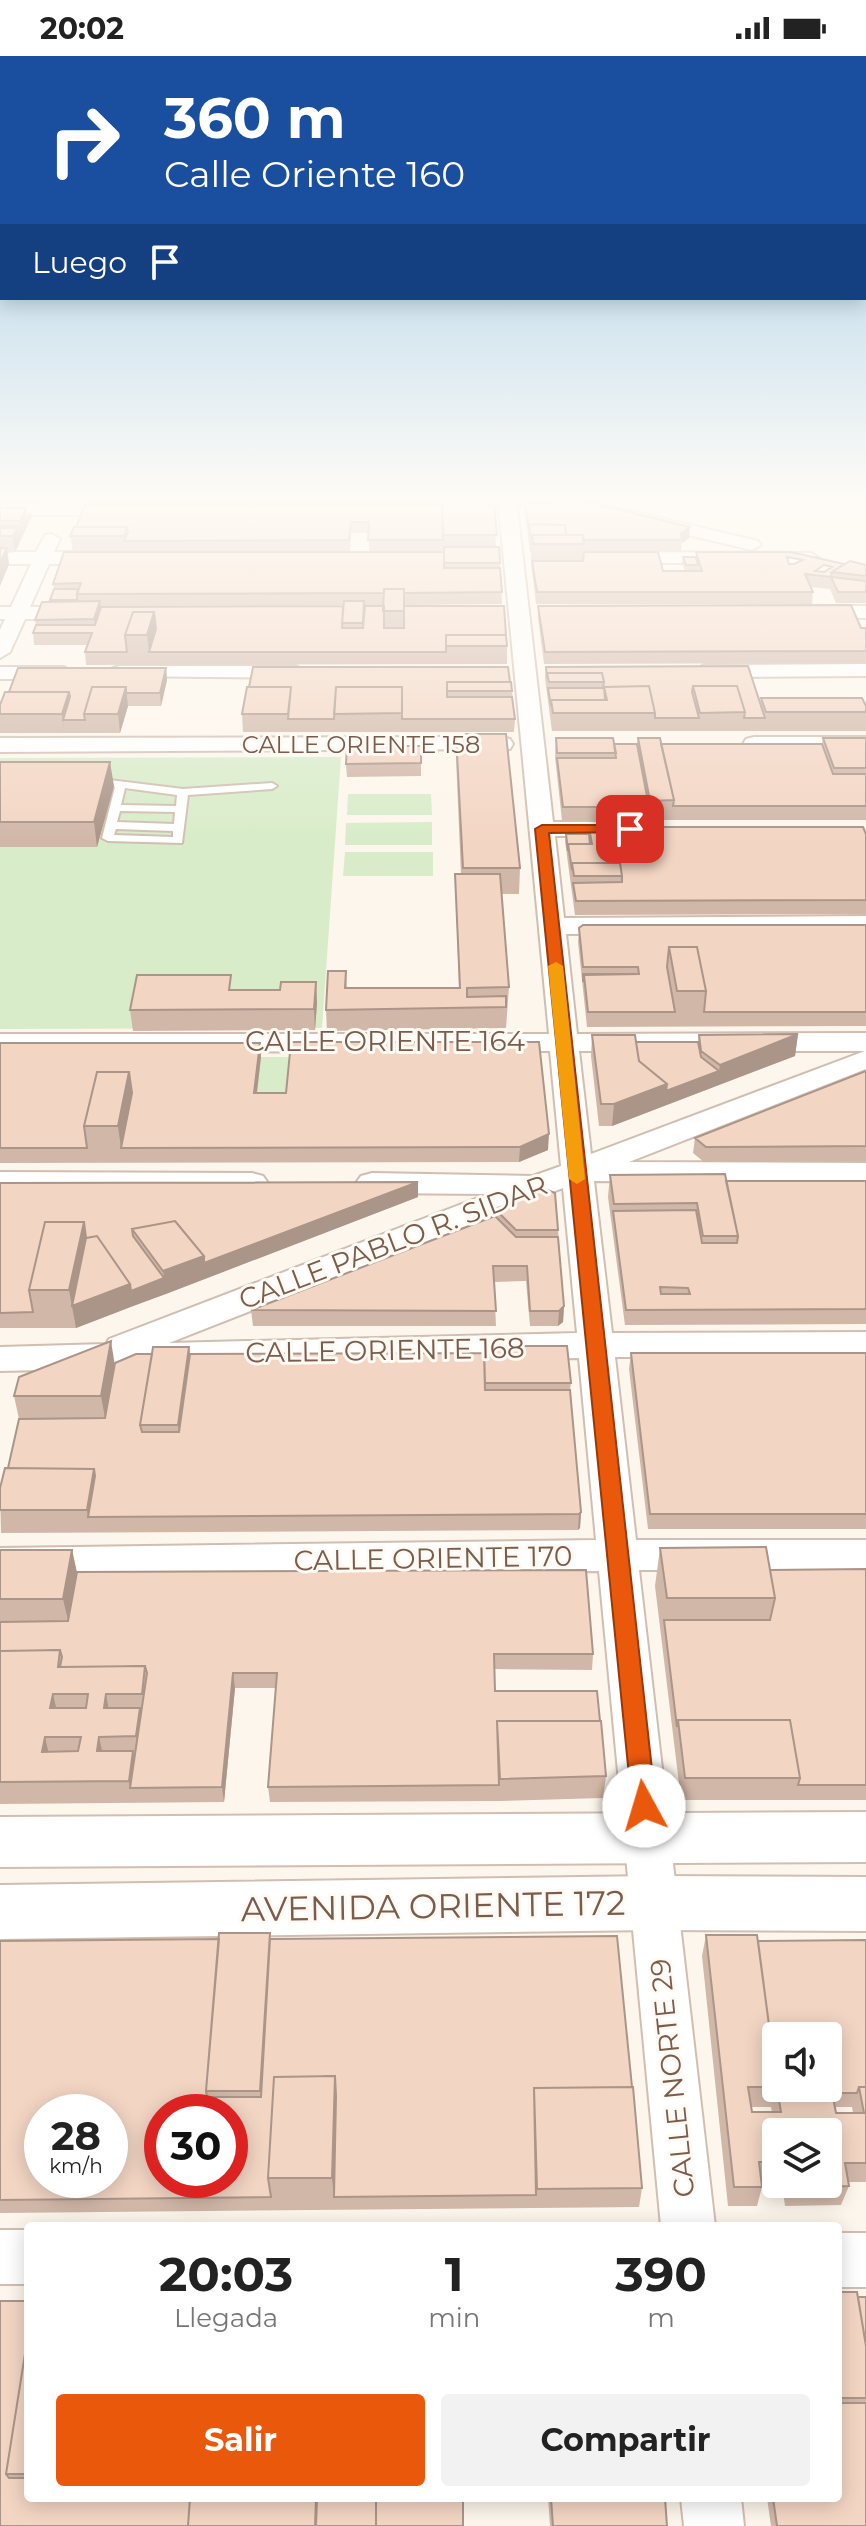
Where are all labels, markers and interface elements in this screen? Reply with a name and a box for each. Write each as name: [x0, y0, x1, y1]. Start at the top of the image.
text: 20:02: [40, 10, 124, 47]
text: 360 m: [164, 84, 345, 152]
icon: right: [32, 88, 136, 192]
text: Calle Oriente 160: [164, 152, 465, 196]
icon: arrive: [143, 240, 187, 284]
text: Luego: [32, 244, 127, 281]
street label: CALLE ORIENTE 158: [242, 730, 480, 759]
pin: [596, 795, 664, 863]
icon: arrive: [608, 807, 652, 851]
street label: CALLE ORIENTE 164: [245, 1024, 525, 1058]
street label: CALLE PABLO R. SIDAR: [234, 1167, 552, 1317]
street label: CALLE ORIENTE 168: [245, 1331, 525, 1369]
street label: CALLE ORIENTE 170: [293, 1539, 573, 1577]
position arrow: [602, 1764, 686, 1848]
street label: AVENIDA ORIENTE 172: [240, 1882, 626, 1930]
street label: CALLE NORTE 29: [643, 1957, 701, 2199]
map controls: [762, 2022, 842, 2198]
button: sound: [762, 2022, 842, 2102]
speed limit sign: 30: [144, 2094, 248, 2198]
text: 28: [51, 2111, 101, 2160]
button: layers: [762, 2118, 842, 2198]
text: km/h: [49, 2154, 103, 2178]
text: 20:03: [159, 2245, 293, 2303]
text: 1: [445, 2245, 464, 2303]
text: 390: [615, 2245, 707, 2303]
text: Llegada: [174, 2302, 278, 2334]
text: min: [428, 2302, 480, 2334]
text: m: [647, 2302, 675, 2334]
button: Salir: [56, 2394, 425, 2486]
button: Compartir: [441, 2394, 810, 2486]

